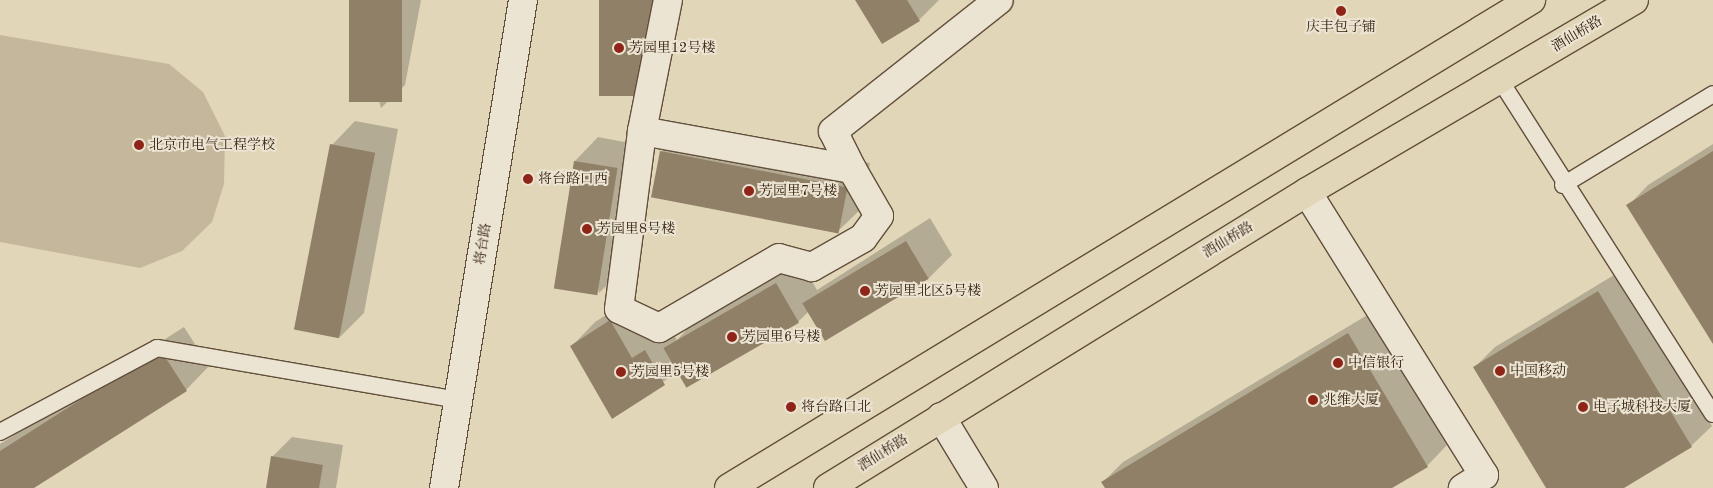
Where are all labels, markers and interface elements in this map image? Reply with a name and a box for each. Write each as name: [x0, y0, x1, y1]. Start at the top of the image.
marker: 庆丰包子铺: [1335, 5, 1347, 17]
street label: 酒仙桥路: [1549, 12, 1605, 56]
place label: 庆丰包子铺: [1306, 19, 1376, 35]
place label: 芳园里12号楼: [629, 40, 715, 56]
marker: 芳园里12号楼: [613, 42, 625, 54]
place label: 北京市电气工程学校: [149, 137, 275, 153]
marker: 北京市电气工程学校: [133, 139, 145, 151]
place label: 将台路口西: [538, 171, 608, 187]
marker: 将台路口西: [522, 173, 534, 185]
place label: 芳园里7号楼: [759, 183, 837, 199]
marker: 芳园里7号楼: [743, 185, 755, 197]
street label: 酒仙桥路: [1200, 218, 1256, 262]
place label: 芳园里8号楼: [597, 221, 675, 237]
street label: 将台路: [471, 222, 495, 266]
marker: 芳园里8号楼: [581, 223, 593, 235]
place label: 芳园里北区5号楼: [875, 283, 981, 299]
marker: 芳园里北区5号楼: [859, 285, 871, 297]
place label: 芳园里6号楼: [742, 329, 820, 345]
marker: 芳园里6号楼: [726, 331, 738, 343]
place label: 中信银行: [1348, 355, 1404, 371]
marker: 中信银行: [1332, 357, 1344, 369]
place label: 中国移动: [1510, 363, 1566, 379]
place label: 芳园里5号楼: [631, 364, 709, 380]
marker: 中国移动: [1494, 365, 1506, 377]
marker: 芳园里5号楼: [615, 366, 627, 378]
place label: 兆维大厦: [1323, 392, 1379, 408]
marker: 兆维大厦: [1307, 394, 1319, 406]
place label: 将台路口北: [801, 399, 871, 415]
place label: 电子城科技大厦: [1593, 399, 1691, 415]
marker: 将台路口北: [785, 401, 797, 413]
marker: 电子城科技大厦: [1577, 401, 1589, 413]
street label: 酒仙桥路: [855, 431, 911, 475]

